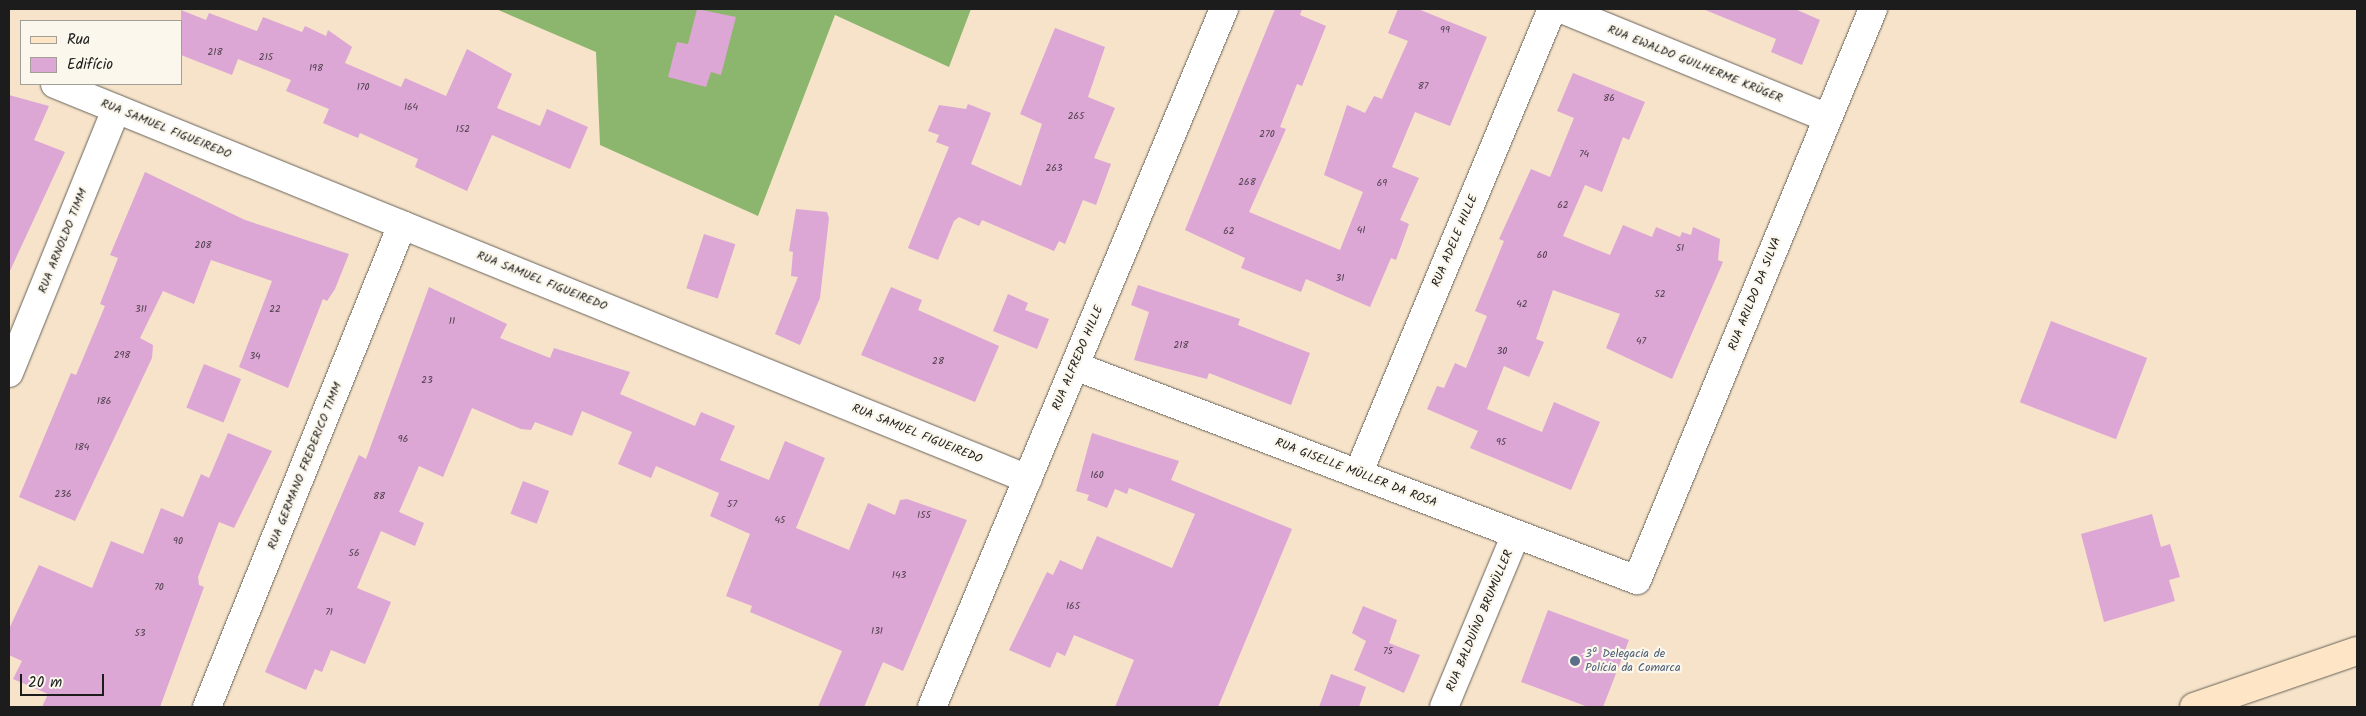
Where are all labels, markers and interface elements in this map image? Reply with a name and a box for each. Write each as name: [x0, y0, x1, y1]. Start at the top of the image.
legend: [20, 20, 182, 85]
street label: RUA EWALDO GUILHERME KRÜGER: [1606, 22, 1784, 106]
house number: 99: [1440, 25, 1450, 37]
text: Rua: [67, 28, 90, 52]
house number: 218: [208, 47, 222, 59]
house number: 215: [259, 52, 273, 64]
text: Edifício: [67, 53, 113, 77]
house number: 198: [309, 63, 323, 75]
house number: 87: [1418, 81, 1428, 93]
house number: 170: [357, 82, 369, 94]
house number: 86: [1603, 93, 1615, 105]
street label: RUA SAMUEL FIGUEIREDO: [99, 96, 233, 162]
house number: 164: [404, 102, 418, 114]
house number: 265: [1068, 111, 1084, 123]
house number: 152: [456, 124, 470, 136]
house number: 270: [1259, 129, 1275, 141]
house number: 74: [1579, 149, 1589, 161]
house number: 263: [1045, 163, 1063, 175]
house number: 268: [1238, 177, 1256, 189]
house number: 69: [1377, 178, 1387, 190]
street label: RUA ARNOLDO TIMM: [35, 187, 91, 295]
street label: RUA ADELE HILLE: [1429, 193, 1481, 289]
house number: 62: [1557, 200, 1569, 212]
house number: 41: [1357, 225, 1365, 237]
house number: 62: [1223, 226, 1235, 238]
street label: RUA ARILDO DA SILVA: [1726, 235, 1784, 353]
house number: 208: [195, 240, 211, 252]
house number: 51: [1676, 243, 1684, 255]
street label: RUA SAMUEL FIGUEIREDO: [475, 248, 609, 314]
house number: 60: [1537, 250, 1547, 262]
house number: 31: [1336, 273, 1344, 285]
house number: 52: [1654, 289, 1666, 301]
house number: 42: [1516, 299, 1528, 311]
house number: 311: [135, 304, 147, 316]
house number: 22: [269, 304, 281, 316]
street label: RUA ALFREDO HILLE: [1049, 304, 1107, 412]
house number: 11: [449, 316, 455, 328]
house number: 47: [1636, 336, 1646, 348]
house number: 218: [1174, 340, 1188, 352]
house number: 30: [1497, 346, 1507, 358]
house number: 298: [114, 350, 130, 362]
house number: 34: [249, 351, 261, 363]
house number: 28: [932, 356, 944, 368]
house number: 23: [421, 375, 433, 387]
street label: RUA GERMANO FREDERICO TIMM: [265, 380, 345, 552]
house number: 186: [97, 396, 111, 408]
street label: RUA SAMUEL FIGUEIREDO: [850, 401, 984, 467]
house number: 96: [398, 434, 408, 446]
street label: RUA GISELLE MÜLLER DA ROSA: [1273, 435, 1439, 511]
house number: 95: [1496, 437, 1506, 449]
house number: 184: [75, 442, 89, 454]
house number: 160: [1090, 470, 1104, 482]
house number: 236: [54, 489, 72, 501]
house number: 88: [373, 491, 385, 503]
house number: 57: [727, 499, 737, 511]
house number: 155: [917, 510, 931, 522]
house number: 45: [775, 515, 785, 527]
house number: 90: [173, 536, 183, 548]
house number: 56: [349, 548, 359, 560]
street label: RUA BALDUÍNO BRUMÜLLER: [1444, 548, 1516, 694]
house number: 143: [892, 570, 906, 582]
house number: 70: [154, 582, 164, 594]
house number: 165: [1066, 601, 1080, 613]
house number: 71: [325, 607, 333, 619]
house number: 131: [871, 626, 883, 638]
house number: 53: [134, 628, 146, 640]
house number: 75: [1383, 646, 1393, 658]
place label: 3ª Delegacia de Polícia da Comarca: [1585, 647, 1681, 675]
marker: 3ª Delegacia de Polícia da Comarca: [1569, 655, 1581, 667]
scale bar: [22, 664, 106, 696]
text: 20 m: [28, 671, 62, 695]

